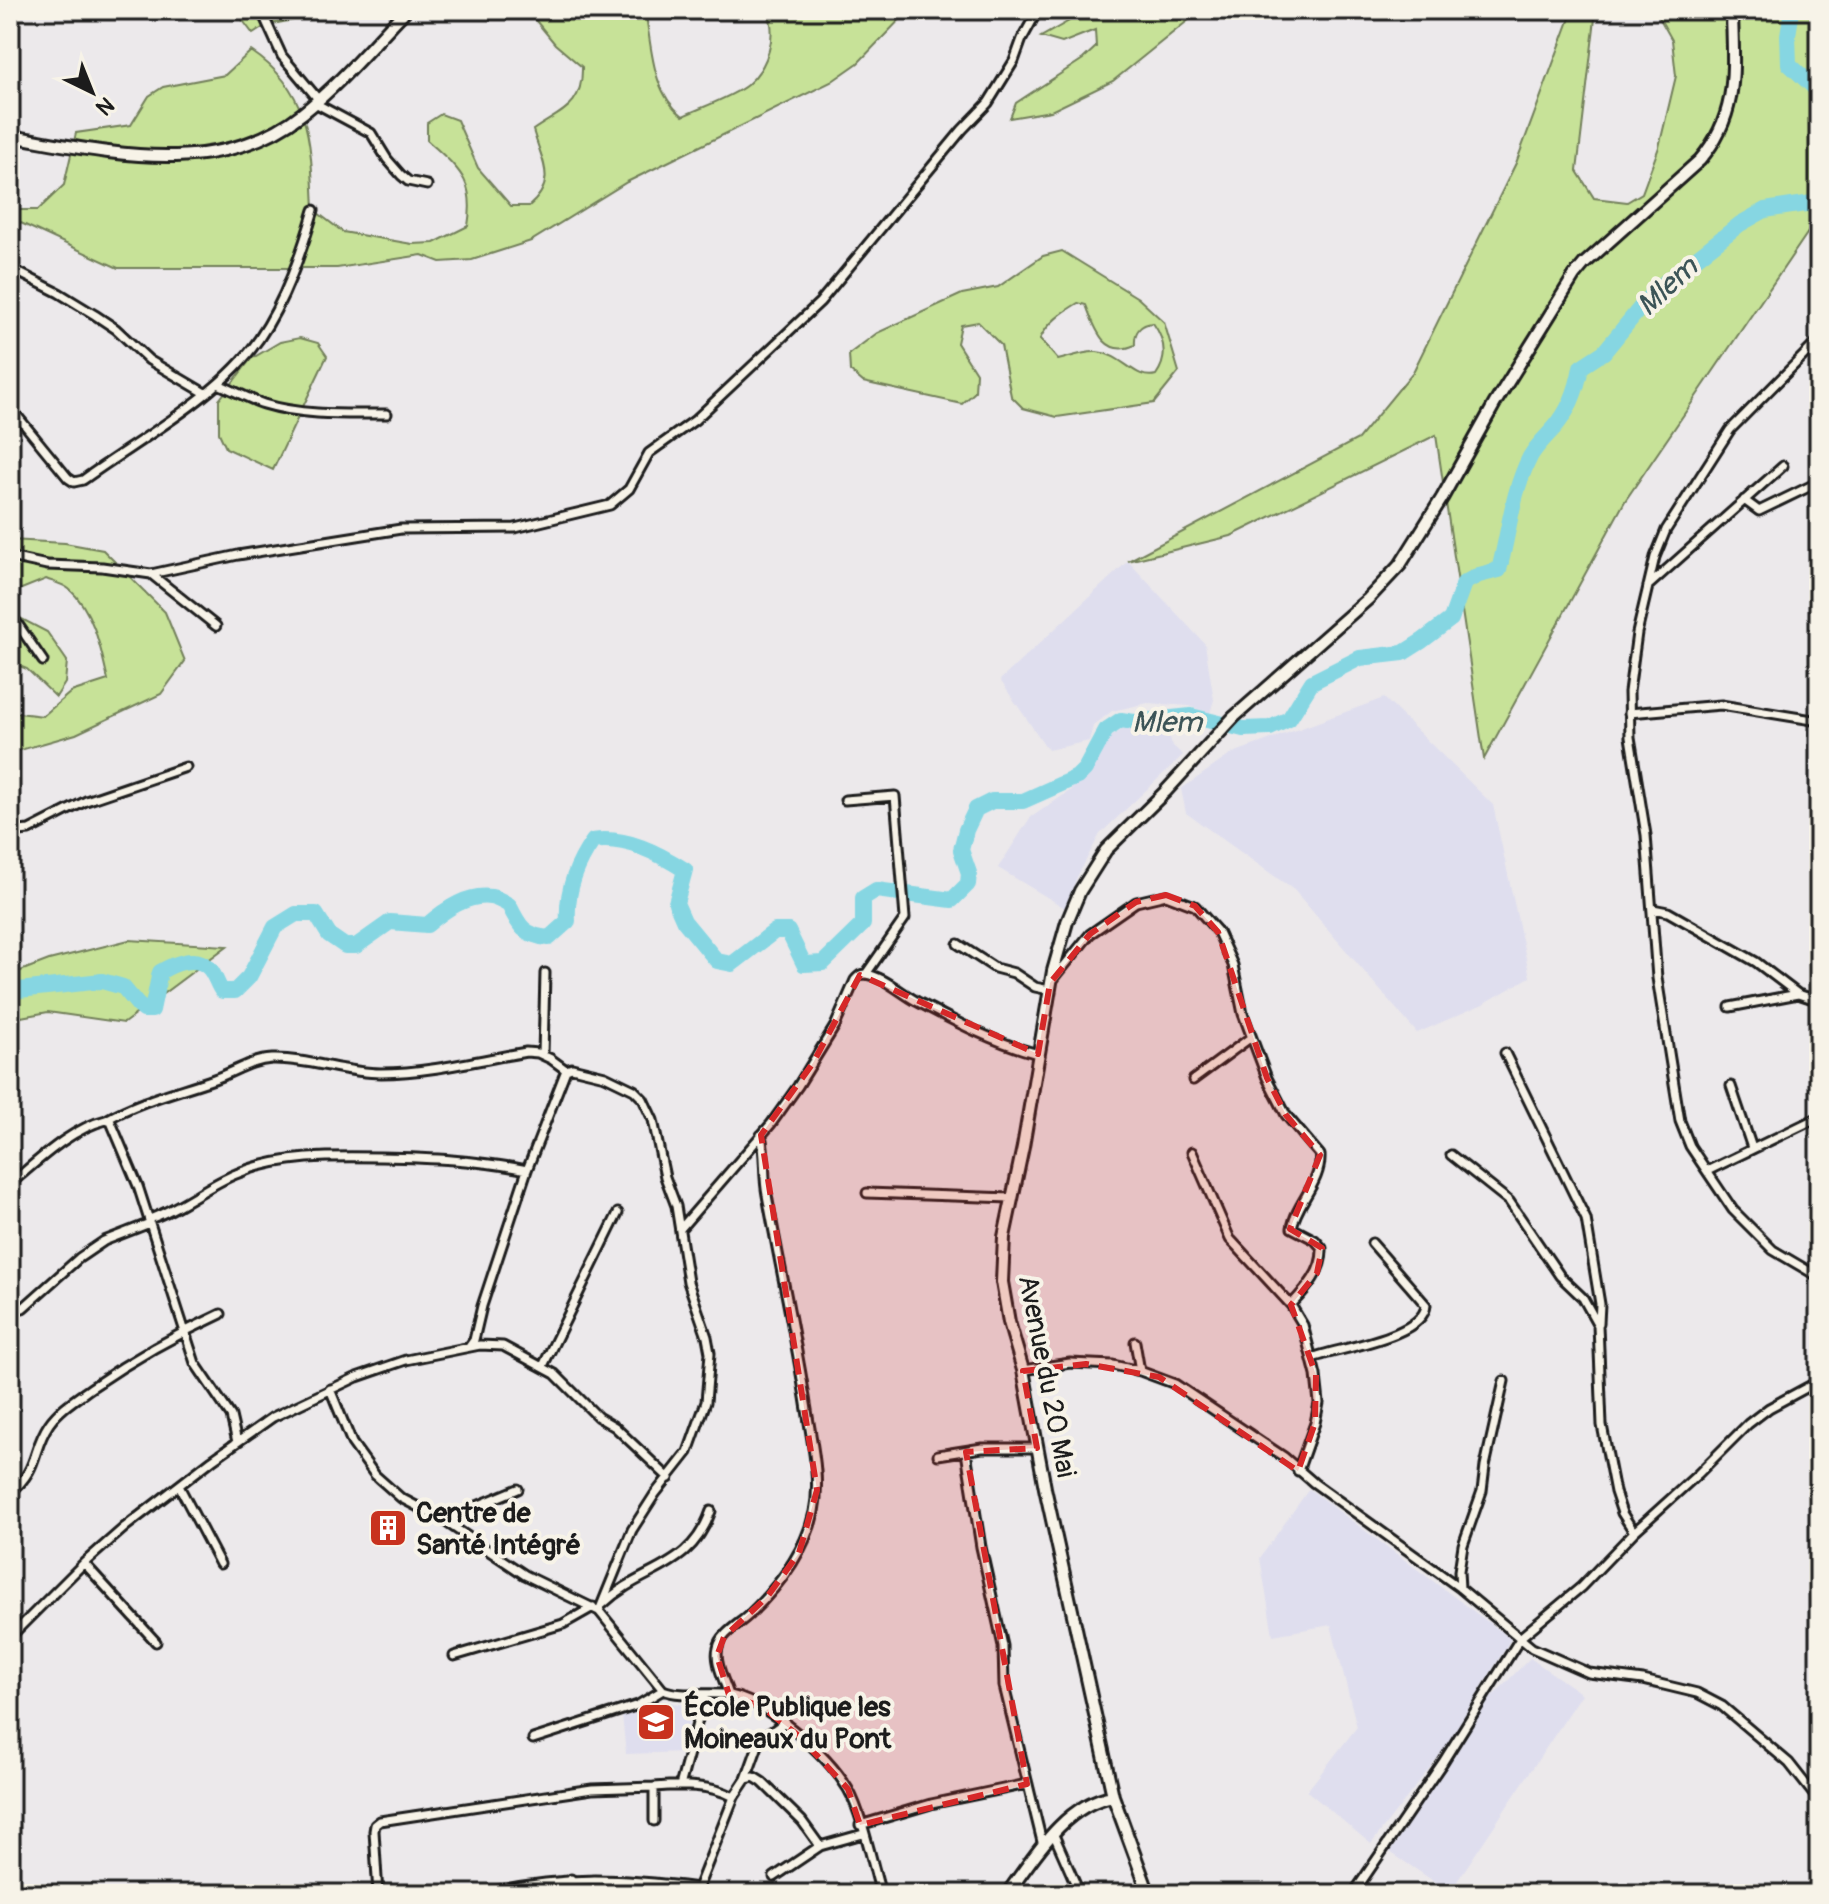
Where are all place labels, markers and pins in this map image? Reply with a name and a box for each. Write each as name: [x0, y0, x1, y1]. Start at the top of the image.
place label: Centre de Santé Intégré: [416, 1496, 581, 1563]
building icon: Centre de Santé Intégré: [367, 1507, 409, 1549]
place label: École Publique les Moineaux du Pont: [684, 1690, 892, 1757]
school or university icon: École Publique les Moineaux du Pont: [635, 1701, 677, 1743]

